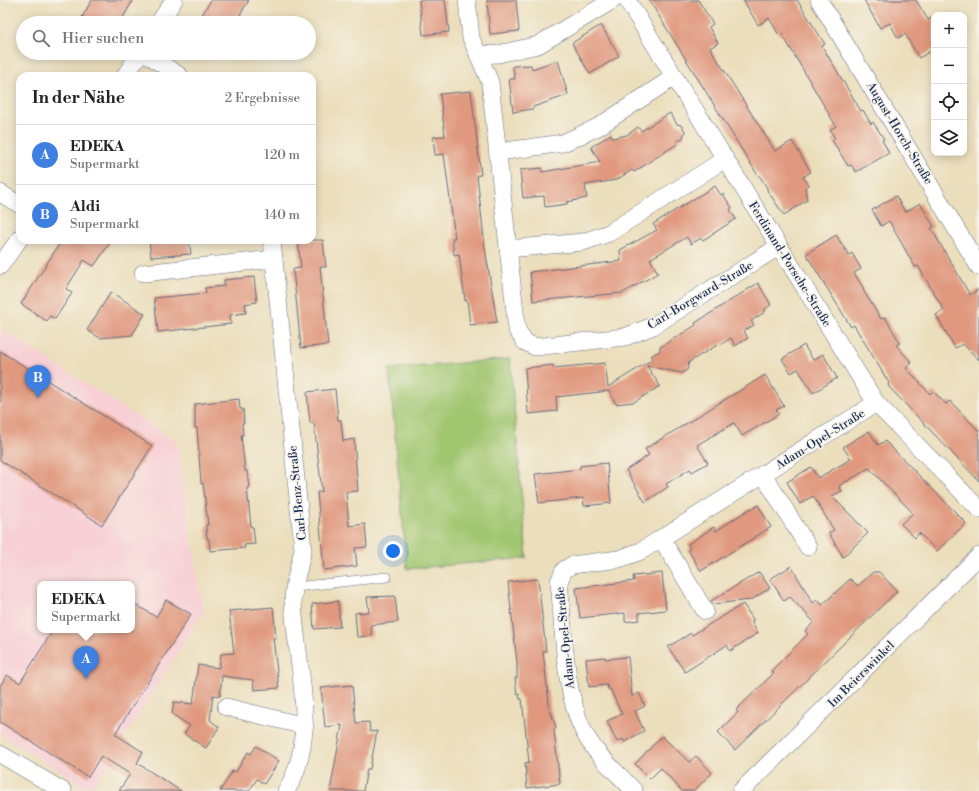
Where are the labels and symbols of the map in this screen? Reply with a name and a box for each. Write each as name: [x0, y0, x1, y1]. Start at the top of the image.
street label: August-Horch-Straße: [862, 78, 936, 187]
street label: Ferdinand-Porsche-Straße: [745, 199, 834, 330]
street label: Carl-Borgward-Straße: [645, 258, 756, 333]
pin: B: [25, 365, 51, 398]
street label: Adam-Opel-Straße: [772, 406, 868, 473]
street label: Carl-Benz-Straße: [285, 445, 310, 541]
your location: [383, 541, 403, 561]
street label: Adam-Opel-Straße: [553, 586, 578, 691]
street label: Im Beierswinkel: [825, 638, 898, 711]
pin: A: [73, 646, 99, 679]

